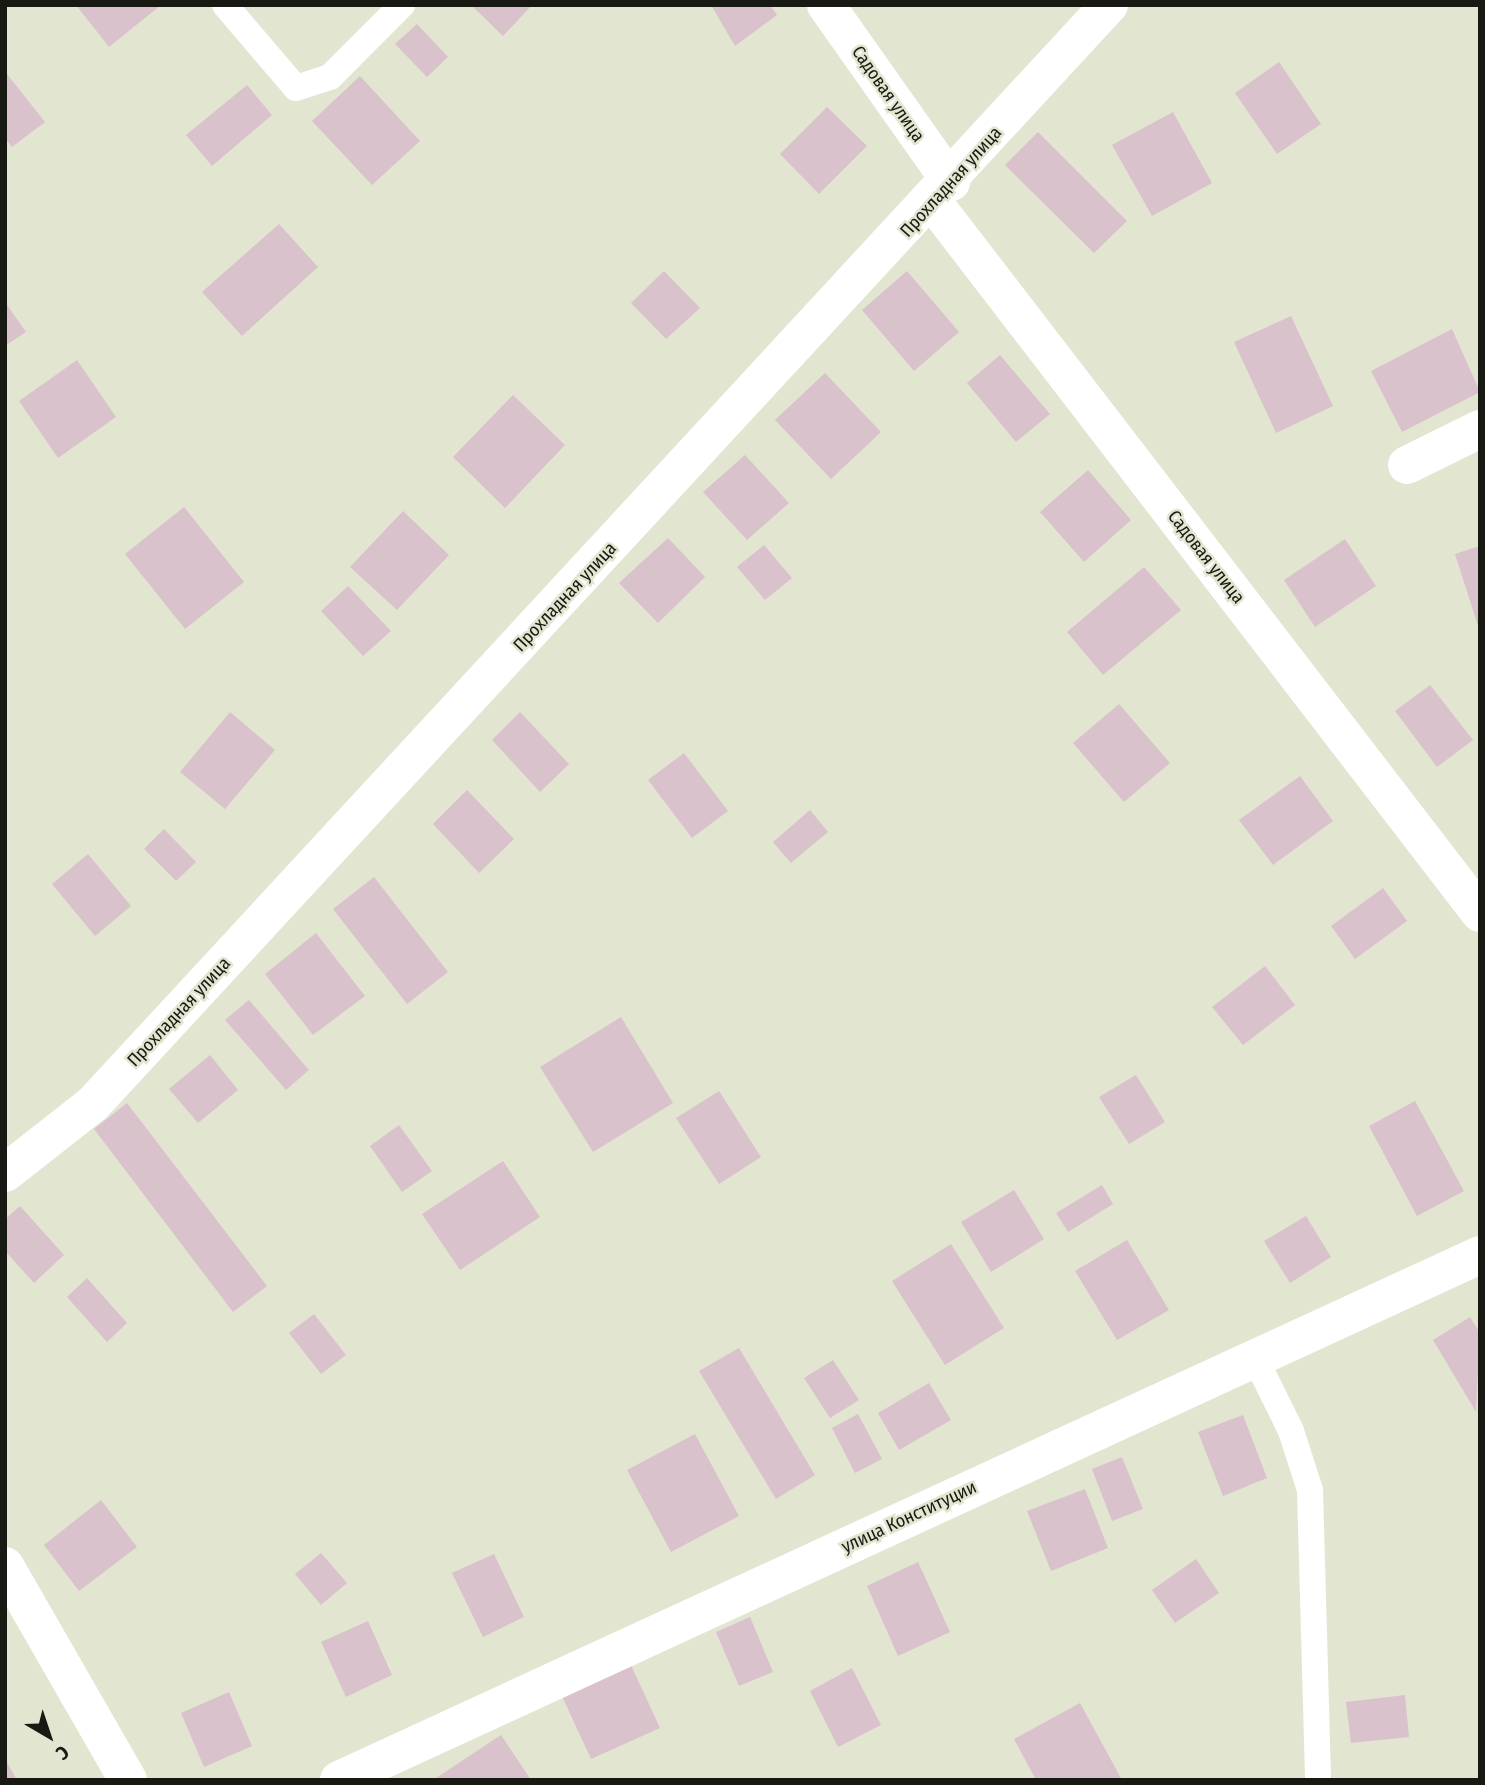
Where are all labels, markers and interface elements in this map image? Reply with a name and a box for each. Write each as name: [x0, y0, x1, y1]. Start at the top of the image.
street label: Садовая улица: [847, 42, 929, 146]
street label: Прохладная улица: [896, 122, 1006, 242]
street label: Садовая улица: [1163, 506, 1249, 608]
street label: Прохладная улица: [509, 538, 621, 656]
street label: Прохладная улица: [123, 953, 235, 1071]
street label: улица Конституции: [838, 1476, 980, 1558]
north arrow: [14, 1701, 84, 1771]
text: С: [51, 1741, 74, 1765]

